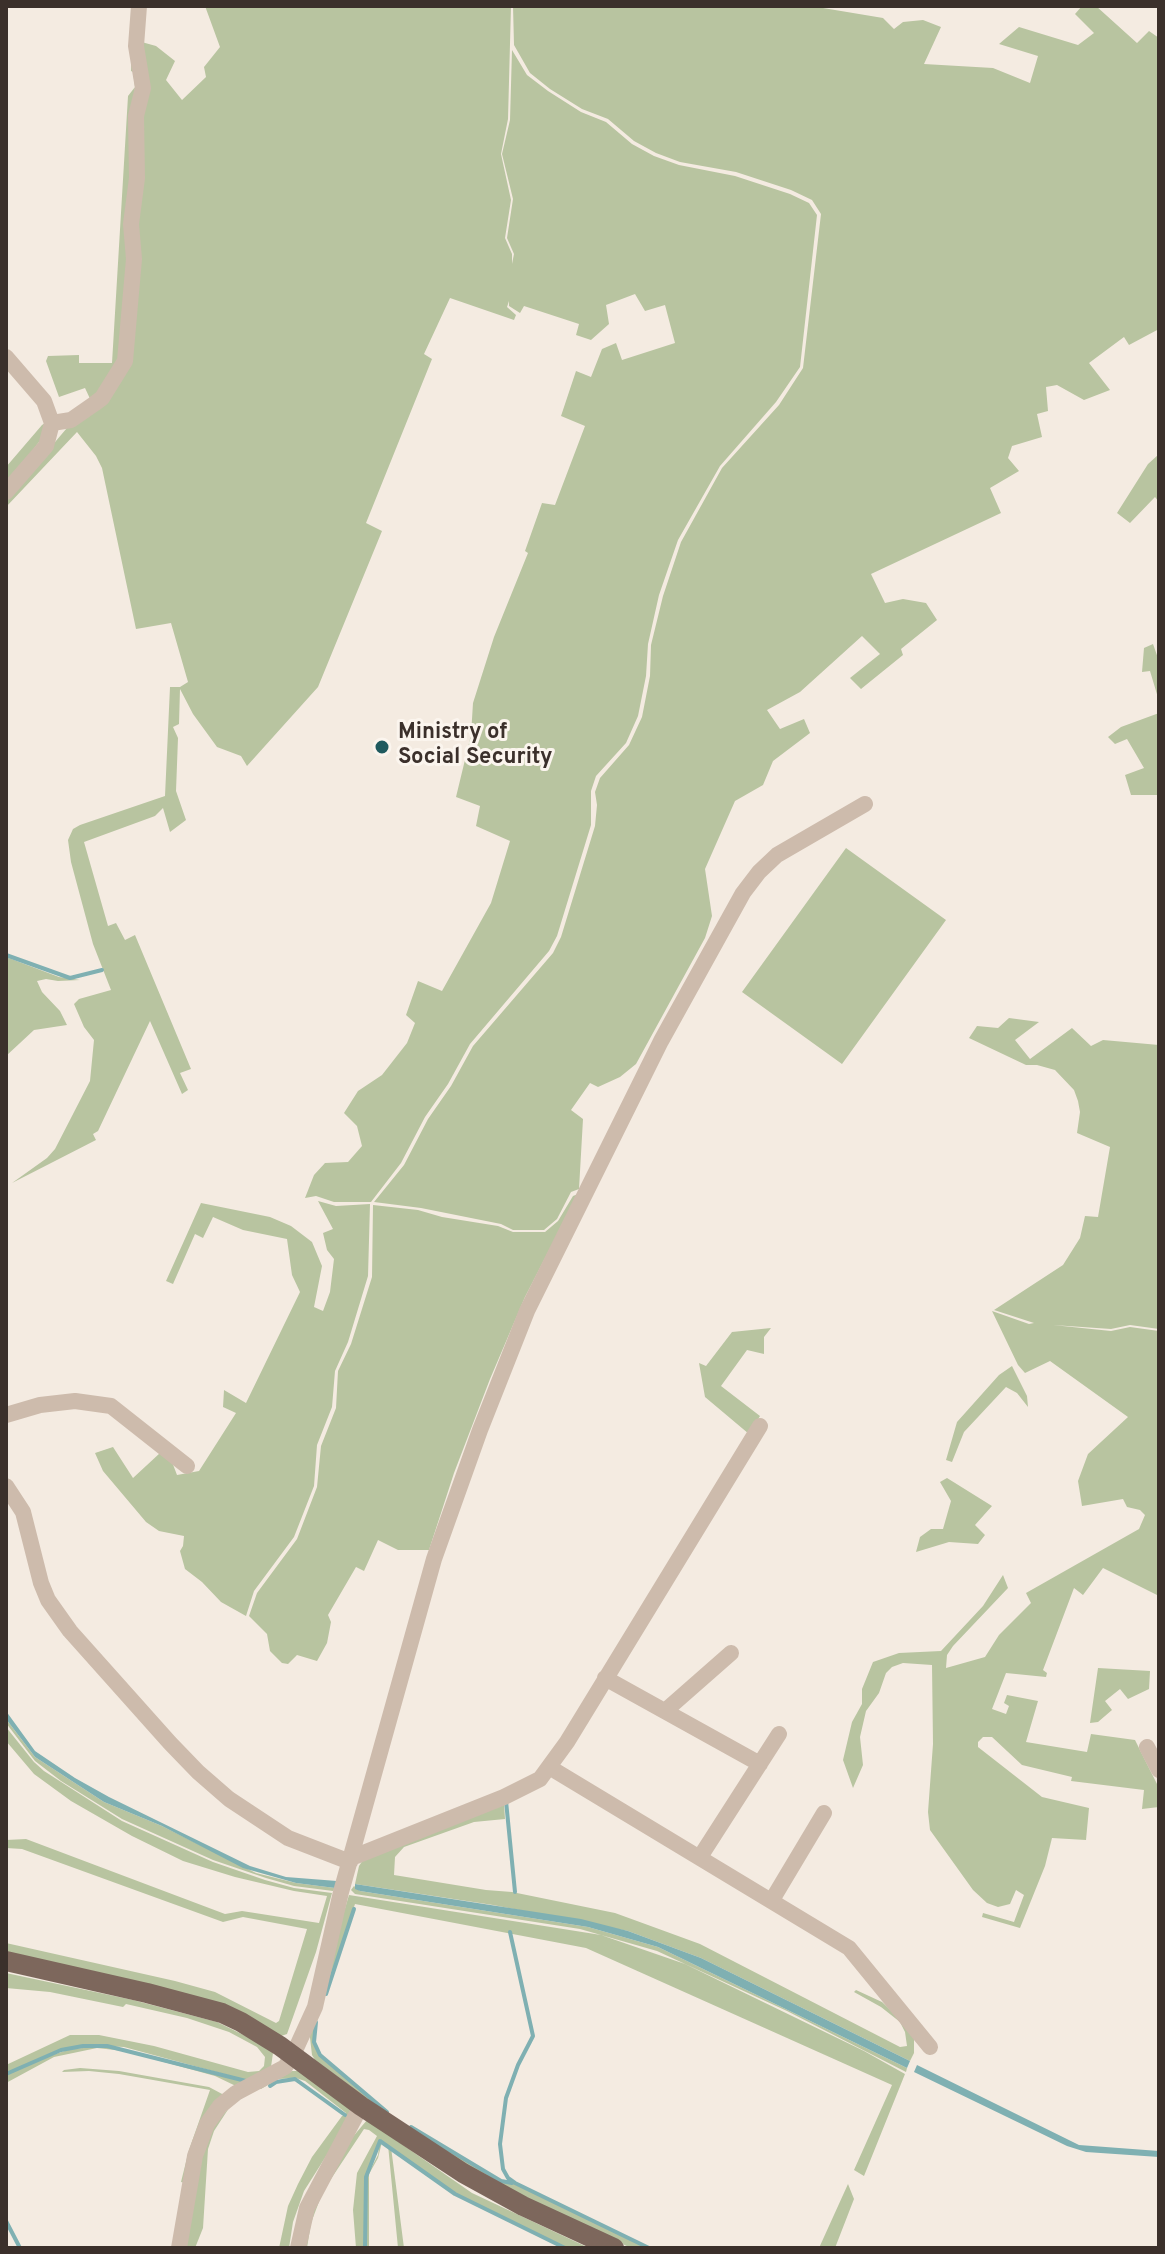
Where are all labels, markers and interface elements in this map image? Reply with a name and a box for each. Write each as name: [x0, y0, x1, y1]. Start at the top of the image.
place label: Ministry of Social Security: [398, 721, 553, 772]
marker: Ministry of Social Security: [373, 738, 391, 756]

